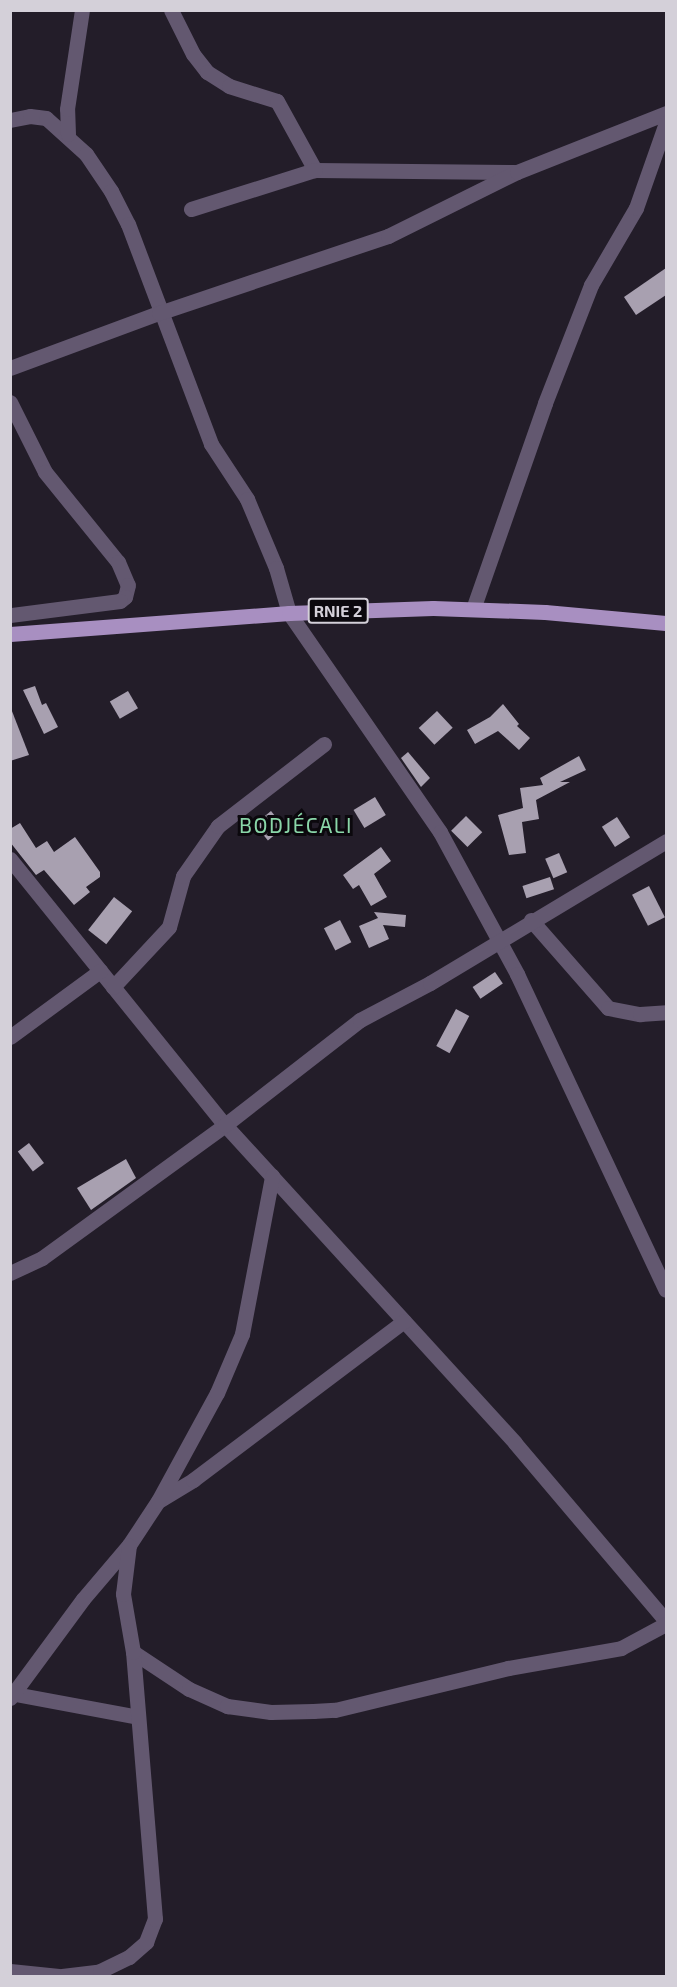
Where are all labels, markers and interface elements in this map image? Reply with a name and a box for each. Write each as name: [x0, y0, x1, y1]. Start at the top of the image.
road number: RNIE 2: [306, 598, 370, 624]
district label: BODJÉCALI: [239, 812, 353, 838]

